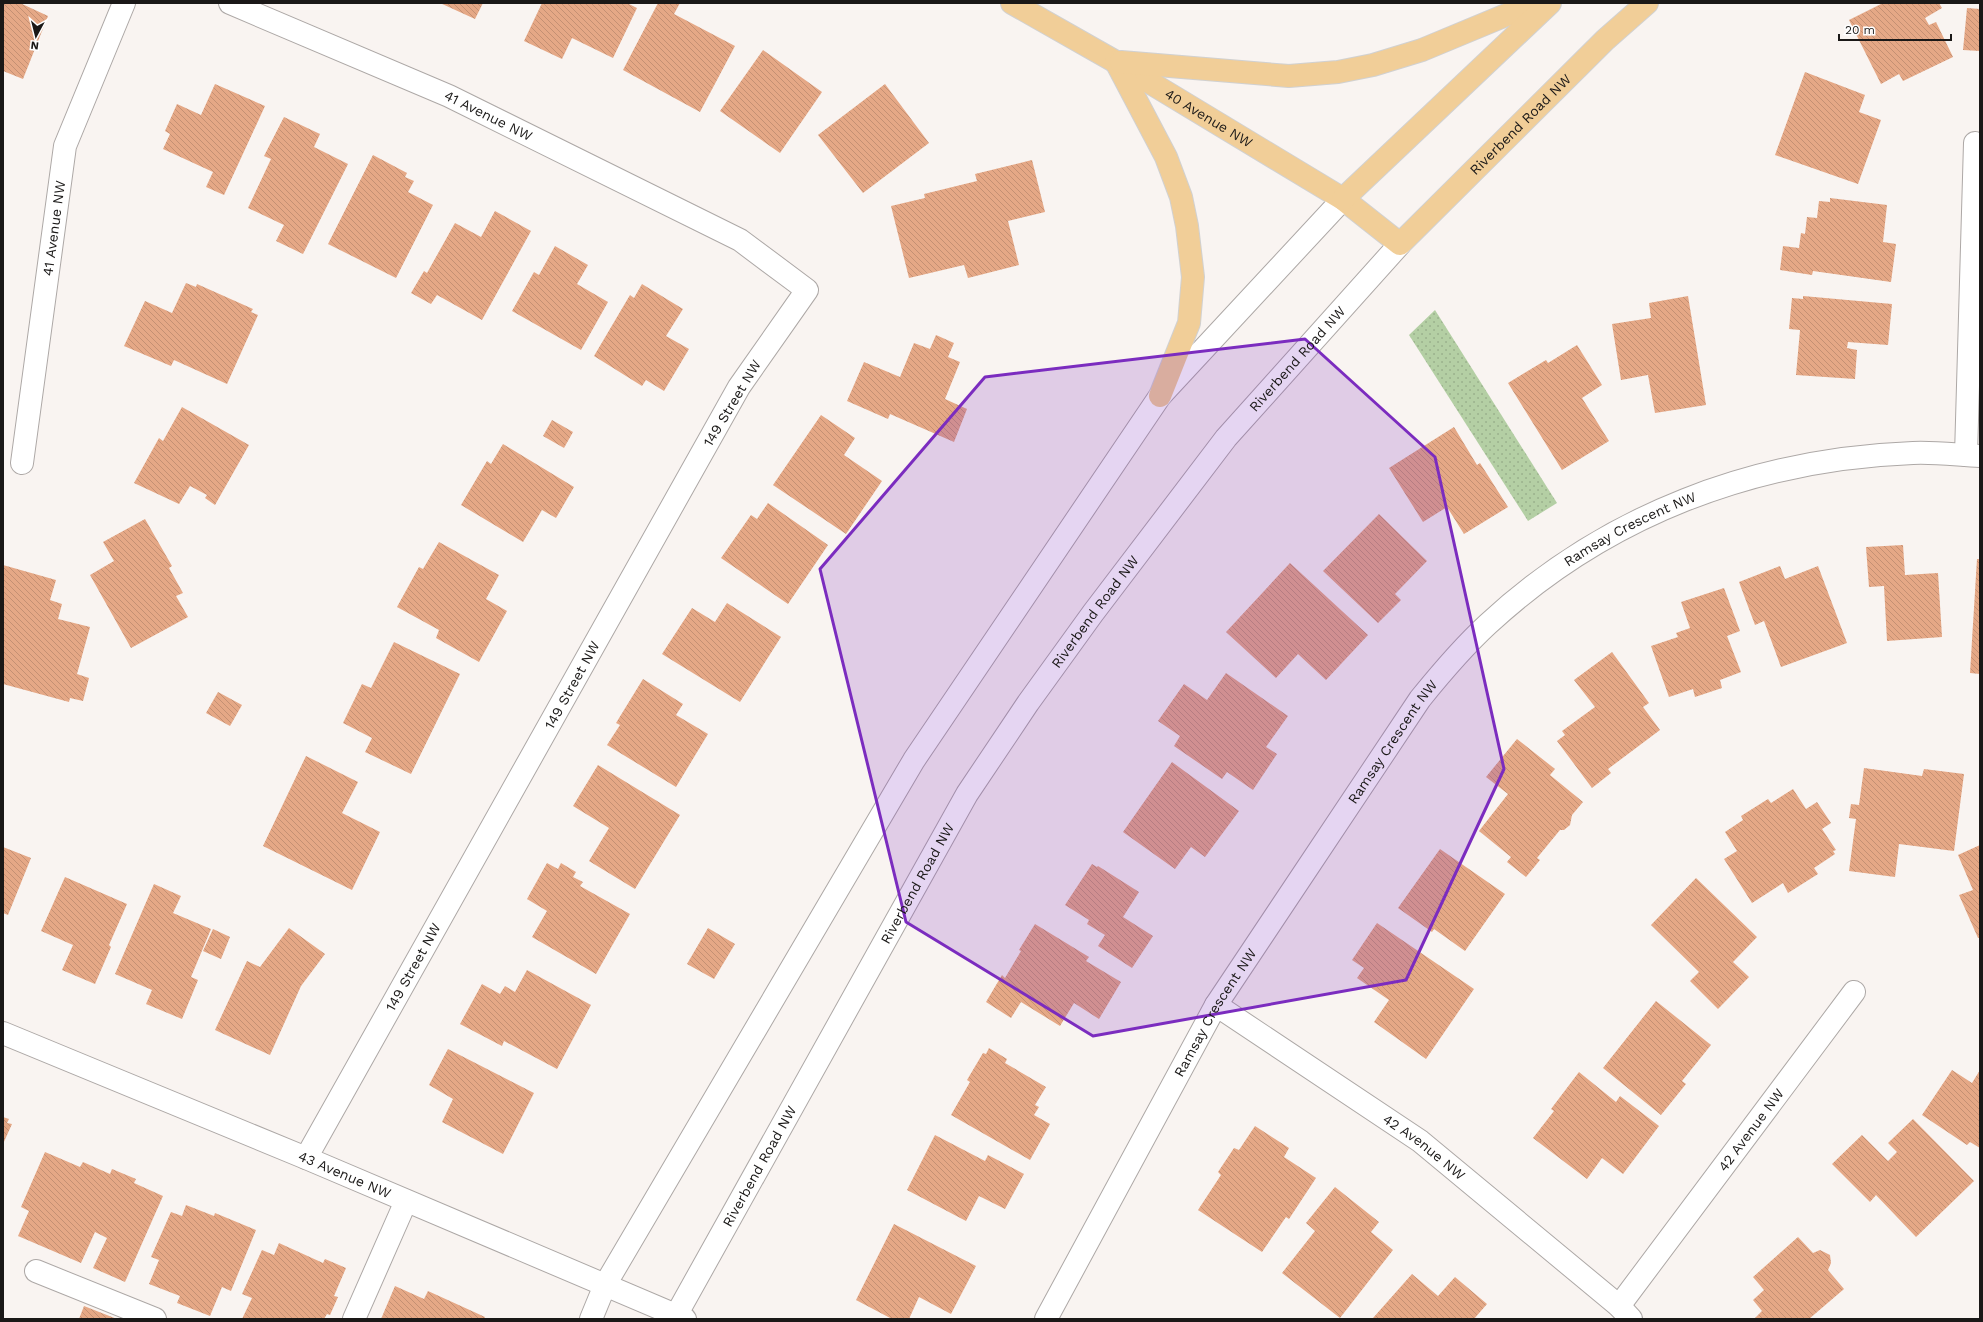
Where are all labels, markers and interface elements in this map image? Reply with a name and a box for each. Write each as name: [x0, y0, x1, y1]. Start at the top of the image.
north arrow: [16, 16, 56, 56]
scale bar: [1839, 16, 1951, 42]
text: 20 m: [1845, 23, 1875, 37]
text: N: [30, 38, 40, 52]
street label: Riverbend Road NW: [1466, 71, 1574, 178]
street label: 40 Avenue NW: [1162, 85, 1256, 151]
street label: 41 Avenue NW: [442, 87, 535, 144]
street label: 41 Avenue NW: [39, 179, 68, 277]
street label: Riverbend Road NW: [1246, 303, 1348, 415]
street label: 149 Street NW: [700, 357, 764, 449]
street label: Ramsay Crescent NW: [1561, 488, 1698, 570]
street label: Riverbend Road NW: [1048, 552, 1142, 671]
street label: 149 Street NW: [541, 638, 603, 732]
street label: Ramsay Crescent NW: [1344, 677, 1440, 807]
street label: Riverbend Road NW: [877, 820, 957, 946]
street label: 149 Street NW: [382, 920, 444, 1014]
street label: Ramsay Crescent NW: [1171, 945, 1259, 1080]
street label: 42 Avenue NW: [1715, 1085, 1787, 1174]
street label: Riverbend Road NW: [719, 1103, 799, 1229]
street label: 42 Avenue NW: [1380, 1111, 1468, 1183]
street label: 43 Avenue NW: [296, 1148, 394, 1201]

